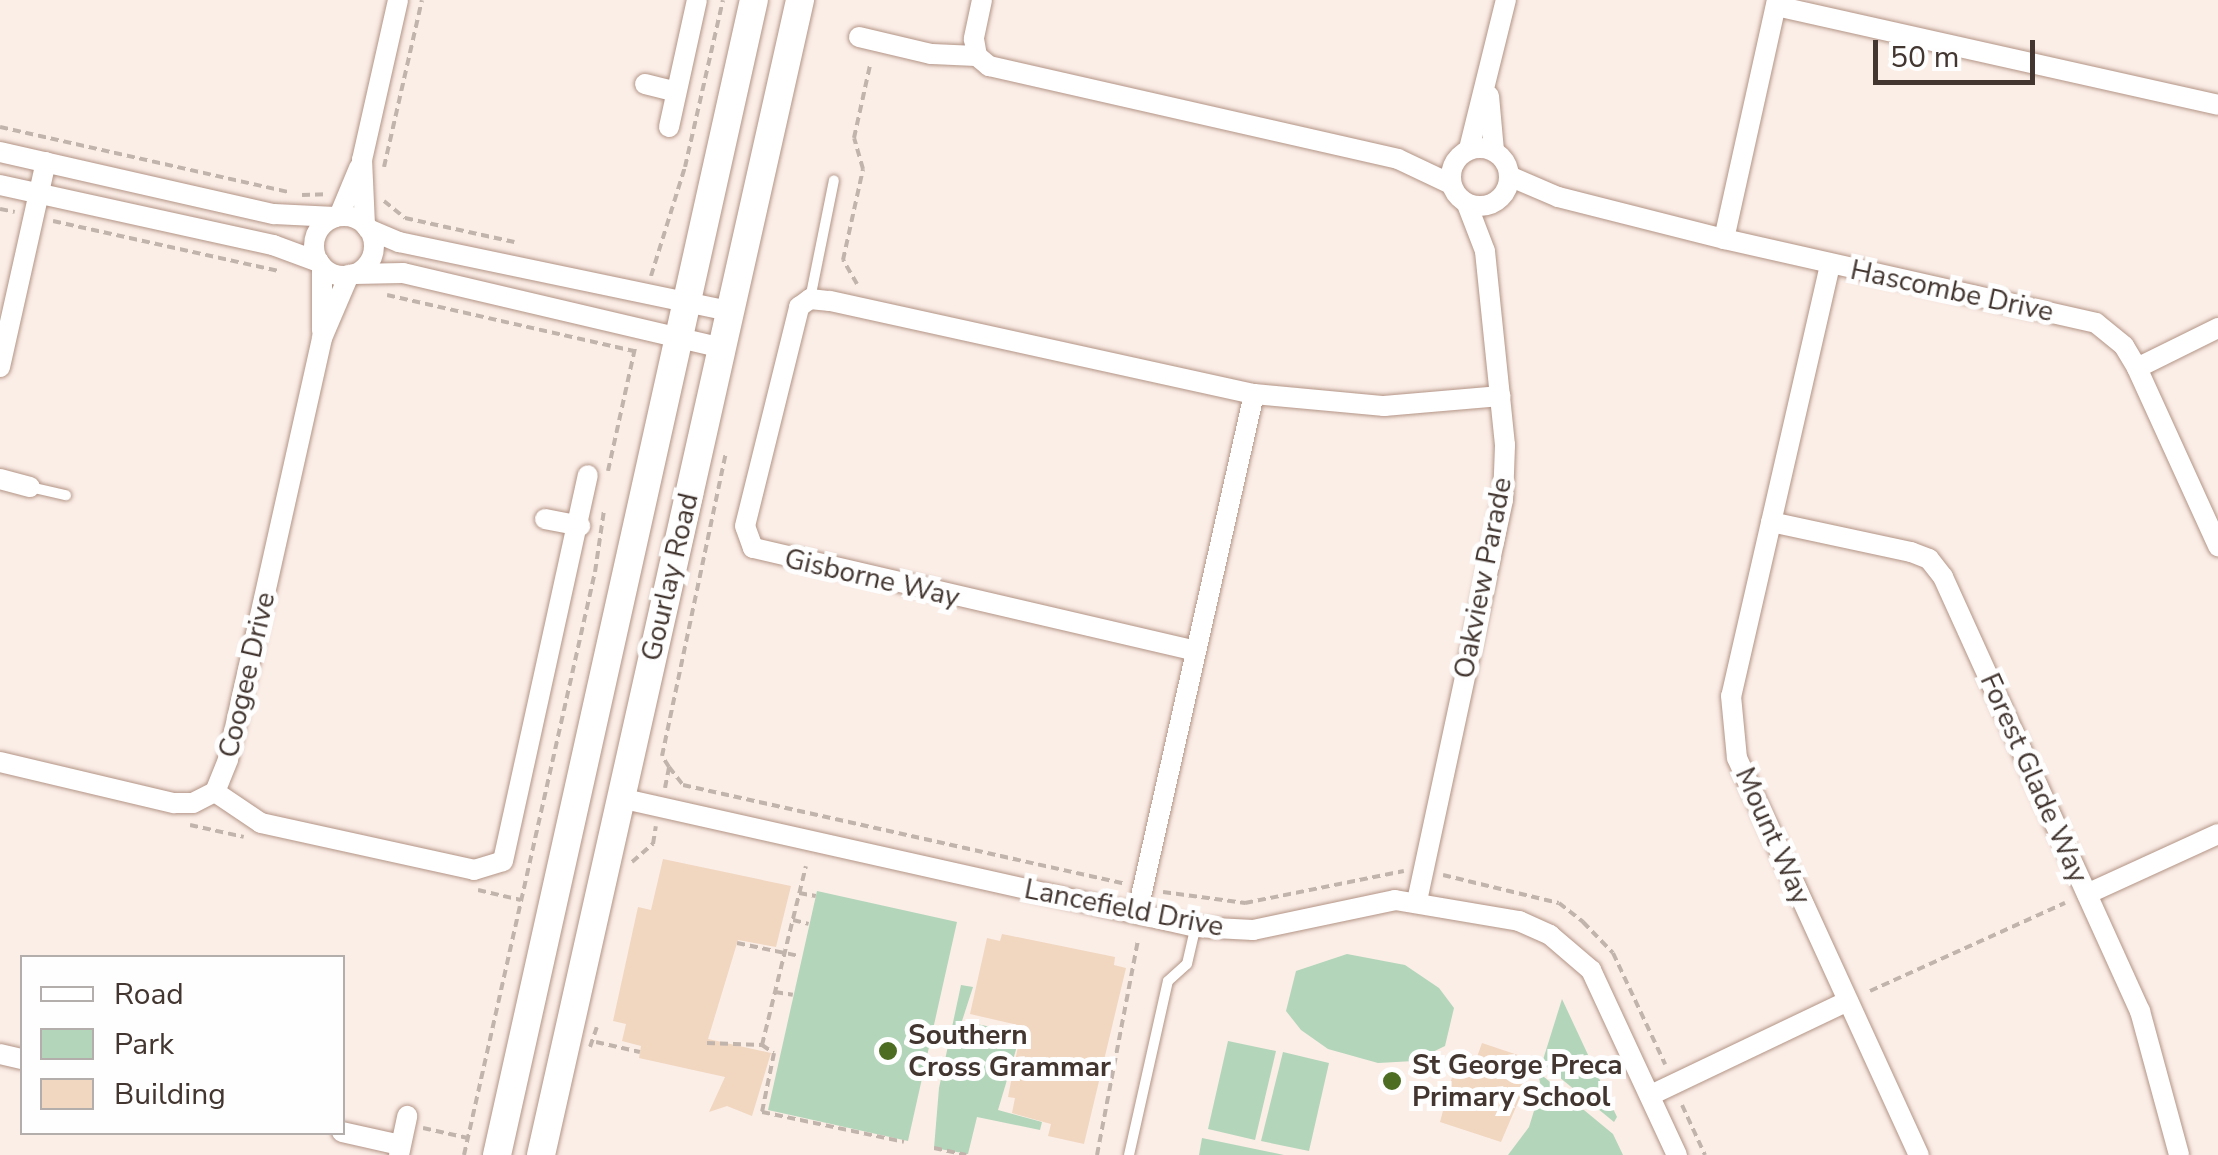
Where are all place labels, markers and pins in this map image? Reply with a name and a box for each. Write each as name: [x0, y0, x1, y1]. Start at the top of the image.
place label: Southern Cross Grammar: [908, 1018, 1111, 1084]
marker: Southern Cross Grammar: [877, 1040, 899, 1062]
place label: St George Preca Primary School: [1412, 1048, 1623, 1114]
marker: St George Preca Primary School: [1381, 1070, 1403, 1092]

